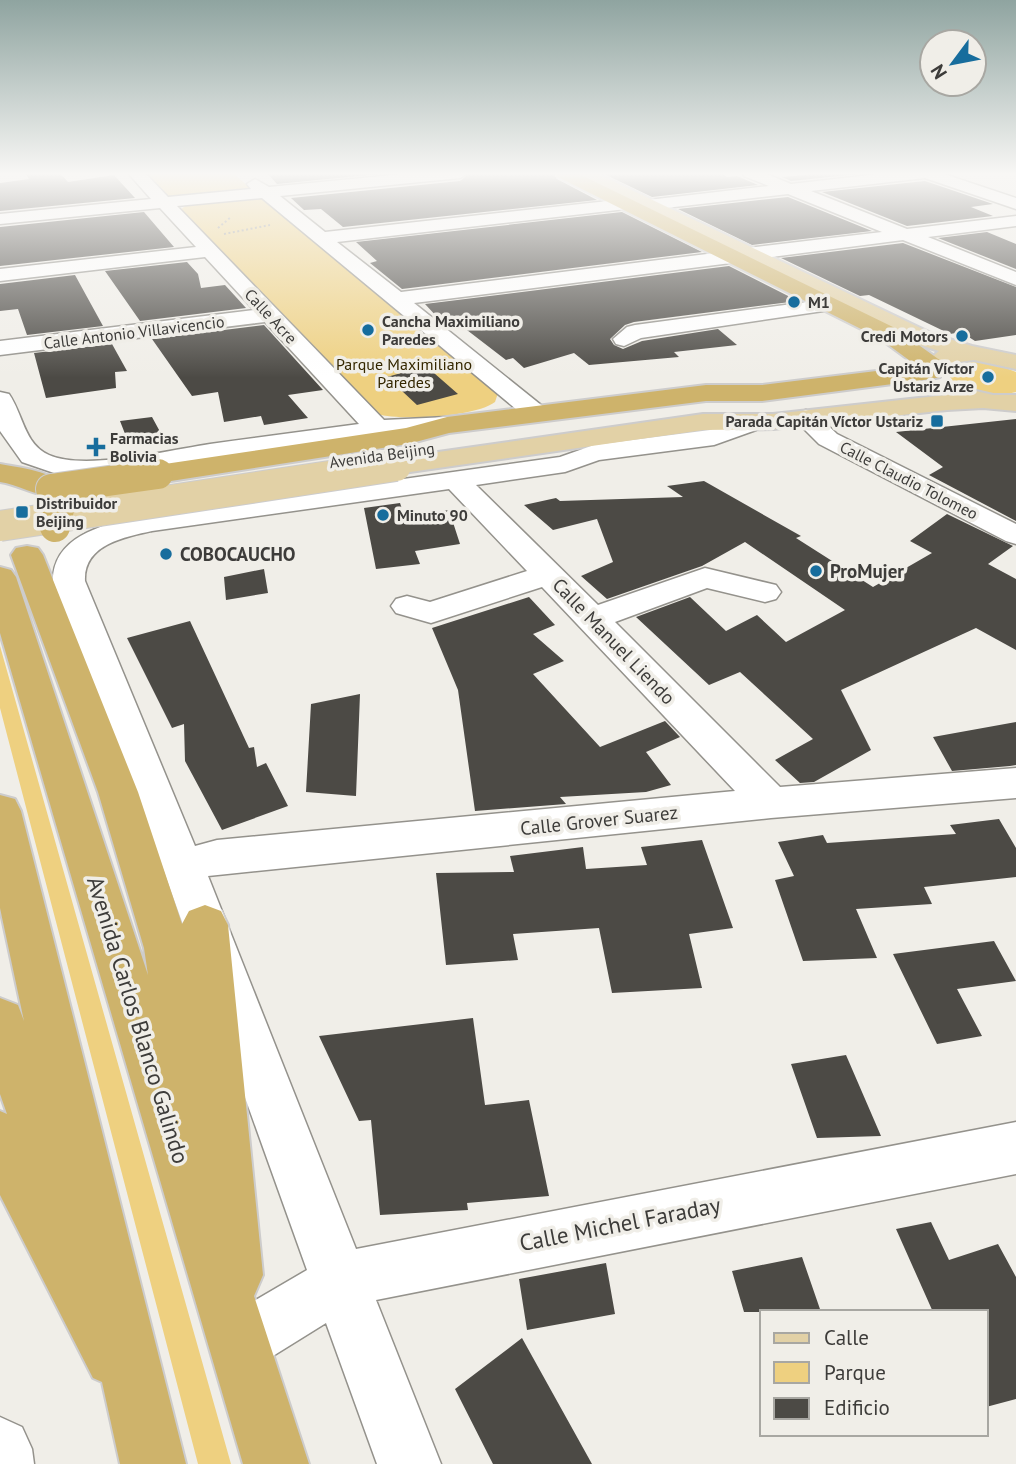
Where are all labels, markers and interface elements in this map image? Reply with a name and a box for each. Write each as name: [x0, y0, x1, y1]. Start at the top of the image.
north arrow: [918, 28, 988, 98]
text: N: [925, 60, 952, 84]
street label: Calle Acre: [241, 284, 301, 348]
place label: M1: [808, 292, 830, 312]
marker: M1: [786, 294, 802, 310]
street label: Calle Antonio Villavicencio: [43, 311, 225, 353]
place label: Cancha Maximiliano Paredes: [382, 311, 520, 349]
marker: Cancha Maximiliano Paredes: [360, 322, 376, 338]
place label: Credi Motors: [861, 326, 948, 346]
marker: Credi Motors: [954, 328, 970, 344]
park label: Parque Maximiliano Paredes: [336, 354, 472, 392]
place label: Capitán Víctor Ustariz Arze: [879, 358, 974, 396]
marker: Capitán Víctor Ustariz Arze: [980, 369, 996, 385]
place label: Parada Capitán Víctor Ustariz: [725, 411, 923, 431]
marker: Parada Capitán Víctor Ustariz: [929, 413, 945, 429]
place label: Farmacias Bolivia: [110, 428, 179, 466]
street label: Calle Claudio Tolomeo: [837, 437, 981, 523]
street label: Avenida Beijing: [328, 438, 436, 472]
marker: Farmacias Bolivia: [88, 439, 104, 455]
place label: Distribuidor Beijing: [36, 493, 118, 531]
marker: Distribuidor Beijing: [14, 504, 30, 520]
place label: Minuto 90: [397, 505, 468, 525]
marker: Minuto 90: [375, 507, 391, 523]
place label: COBOCAUCHO: [180, 542, 296, 566]
marker: COBOCAUCHO: [158, 546, 174, 562]
place label: ProMujer: [830, 559, 904, 583]
marker: ProMujer: [808, 563, 824, 579]
street label: Calle Manuel Liendo: [548, 573, 680, 709]
street label: Calle Grover Suarez: [519, 800, 679, 840]
street label: Avenida Carlos Blanco Galindo: [81, 873, 196, 1167]
street label: Calle Michel Faraday: [517, 1190, 723, 1257]
legend: [760, 1310, 988, 1436]
text: Calle: [824, 1324, 869, 1351]
text: Parque: [824, 1359, 886, 1386]
text: Edificio: [824, 1394, 890, 1421]

